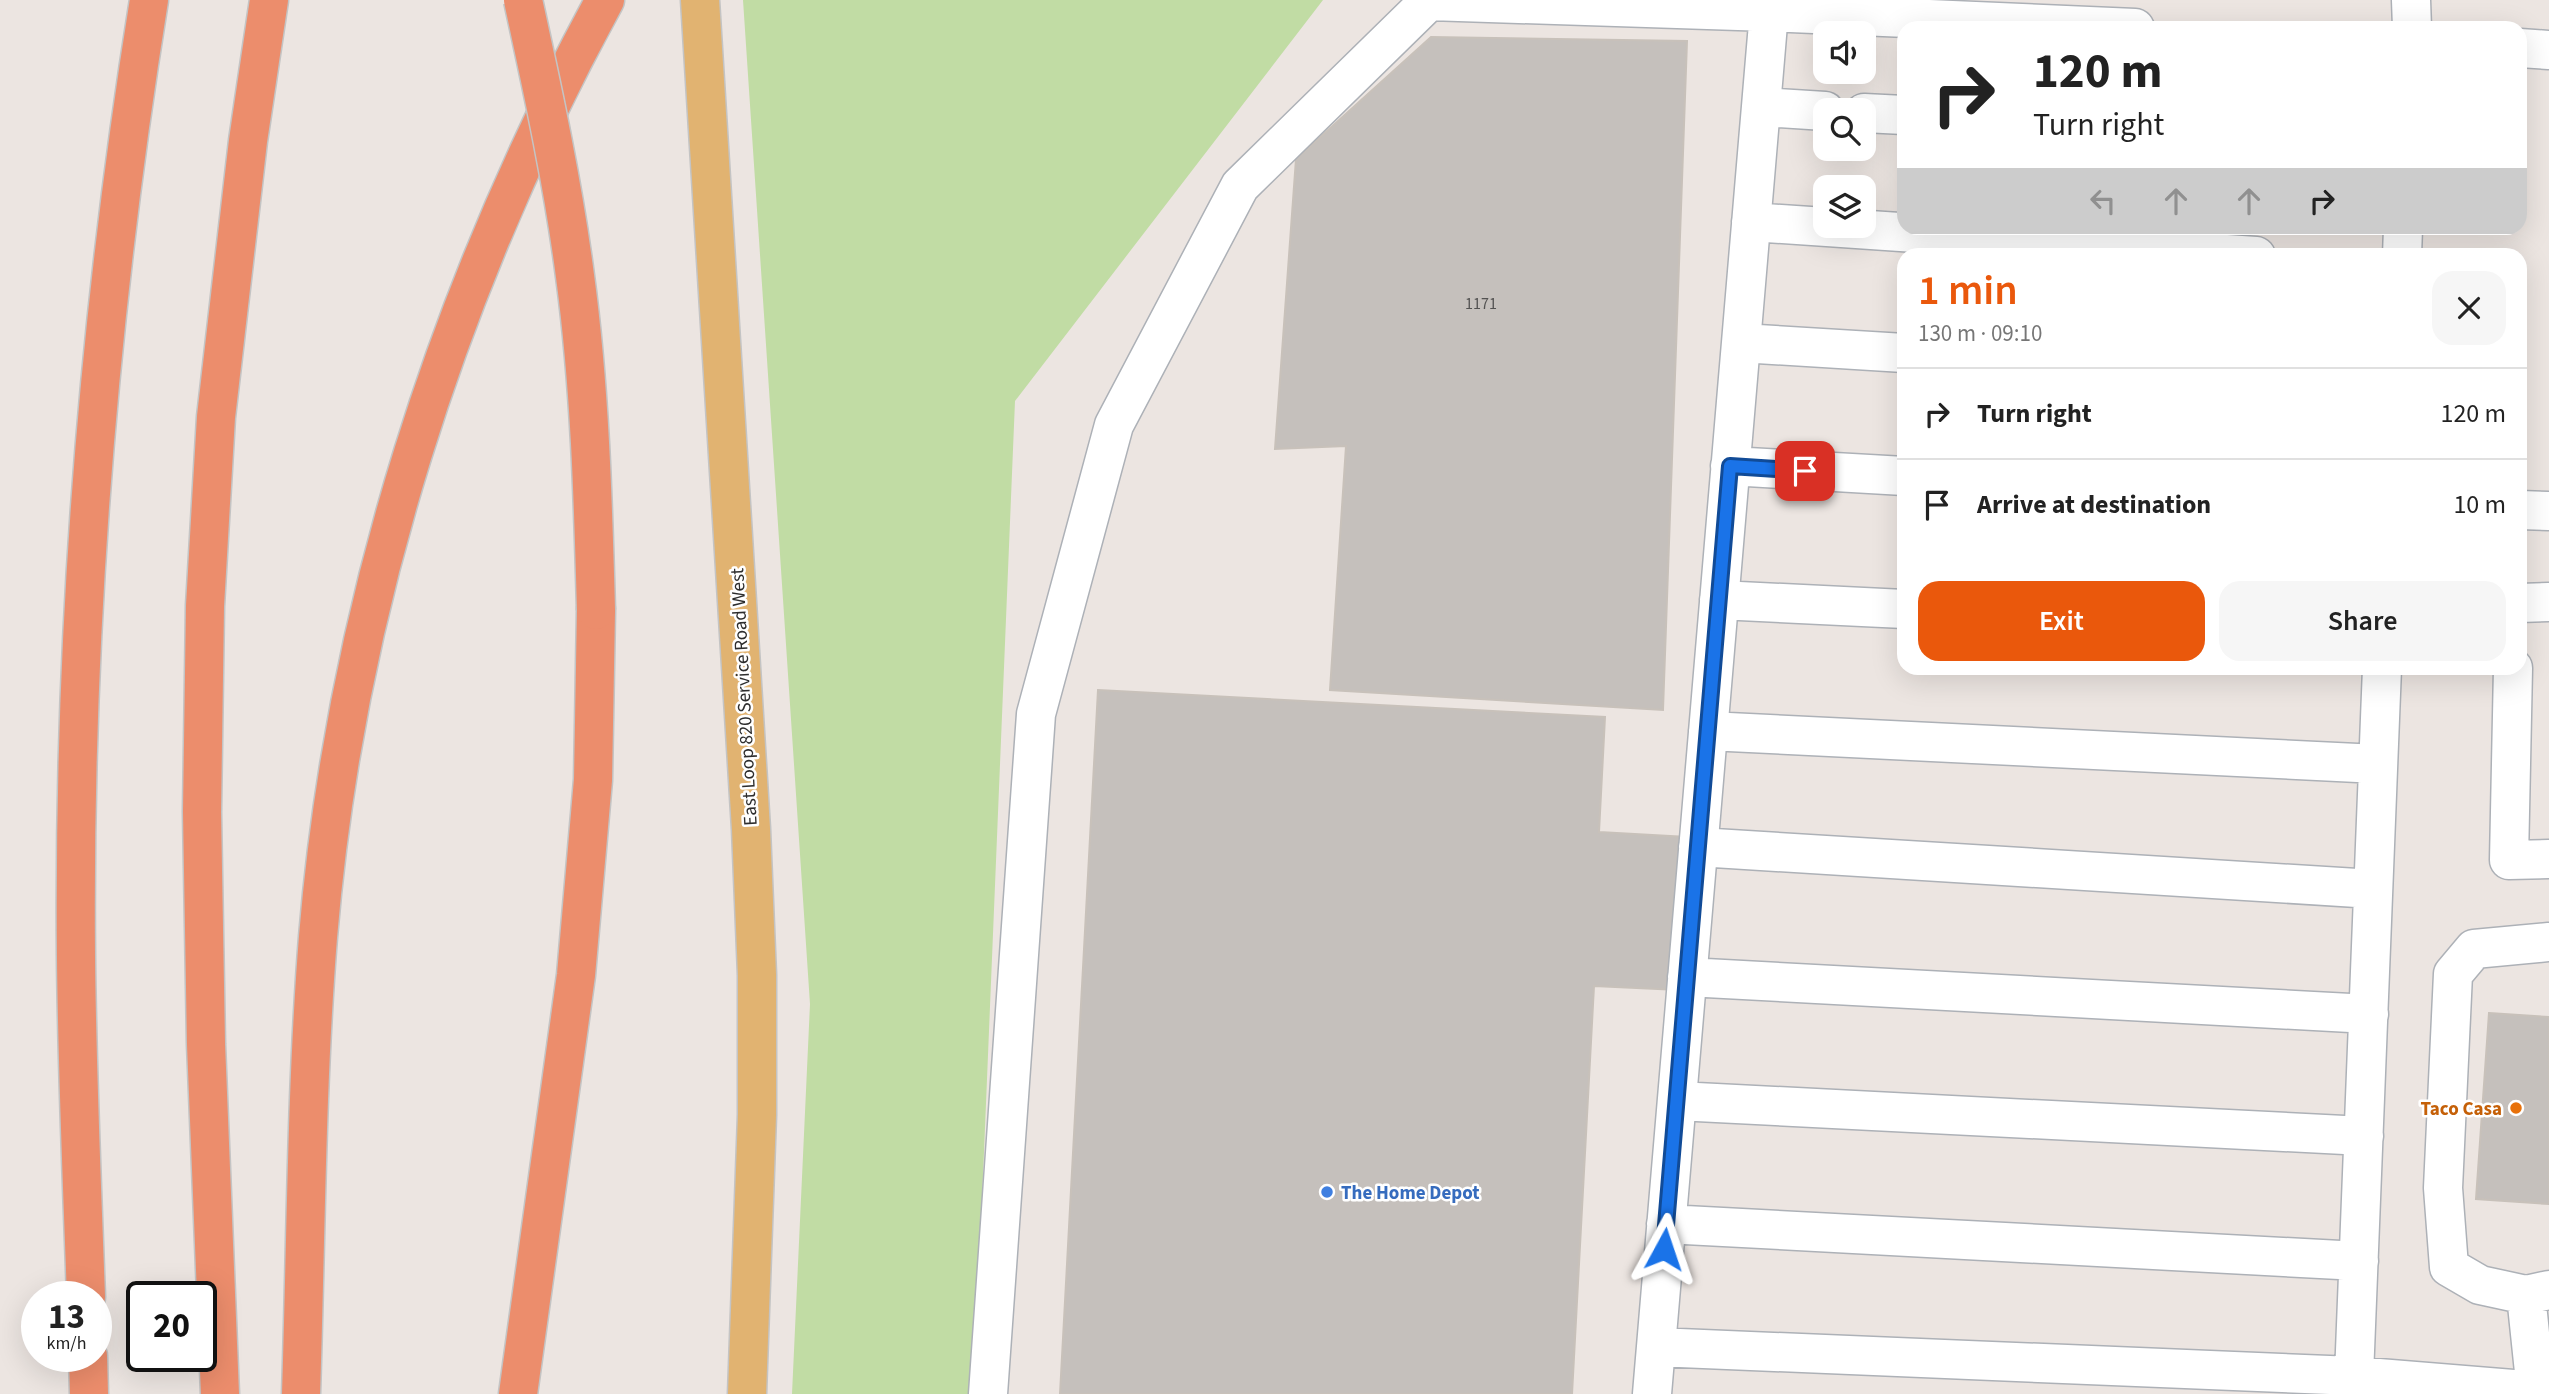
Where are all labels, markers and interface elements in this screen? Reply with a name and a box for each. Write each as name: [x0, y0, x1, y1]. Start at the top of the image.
map controls: [1813, 21, 1876, 238]
button: sound: [1813, 21, 1876, 84]
text: 120 m: [2033, 37, 2162, 107]
icon: right: [1918, 49, 2009, 140]
button: search: [1813, 98, 1876, 161]
text: Turn right: [2033, 102, 2164, 148]
button: layers: [1813, 175, 1876, 238]
icon: left: [2084, 182, 2122, 220]
icon: ahead: [2157, 182, 2195, 220]
icon: ahead: [2230, 182, 2268, 220]
icon: right: [2303, 182, 2341, 220]
text: 1 min: [1918, 261, 2018, 321]
button: close: [2432, 271, 2506, 345]
house number: 1171: [1465, 293, 1497, 315]
text: 130 m · 09:10: [1918, 317, 2042, 350]
icon: right: [1918, 395, 1956, 433]
text: Turn right: [1977, 395, 2092, 432]
text: 120 m: [2440, 395, 2506, 432]
pin: [1775, 441, 1835, 501]
icon: arrive: [1786, 452, 1824, 490]
icon: arrive: [1918, 486, 1956, 524]
text: Arrive at destination: [1977, 486, 2211, 523]
text: 10 m: [2453, 486, 2506, 523]
street label: East Loop 820 Service Road West: [724, 567, 765, 826]
button: Exit: [1918, 581, 2205, 661]
button: Share: [2219, 581, 2506, 661]
place label: Taco Casa: [2420, 1096, 2502, 1123]
marker: Taco Casa: [2508, 1100, 2524, 1116]
place label: The Home Depot: [1341, 1180, 1479, 1207]
marker: The Home Depot: [1319, 1184, 1335, 1200]
position arrow: [1627, 1212, 1701, 1286]
speed limit sign: 20: [126, 1281, 217, 1372]
text: 13: [48, 1292, 85, 1342]
text: km/h: [47, 1331, 86, 1356]

